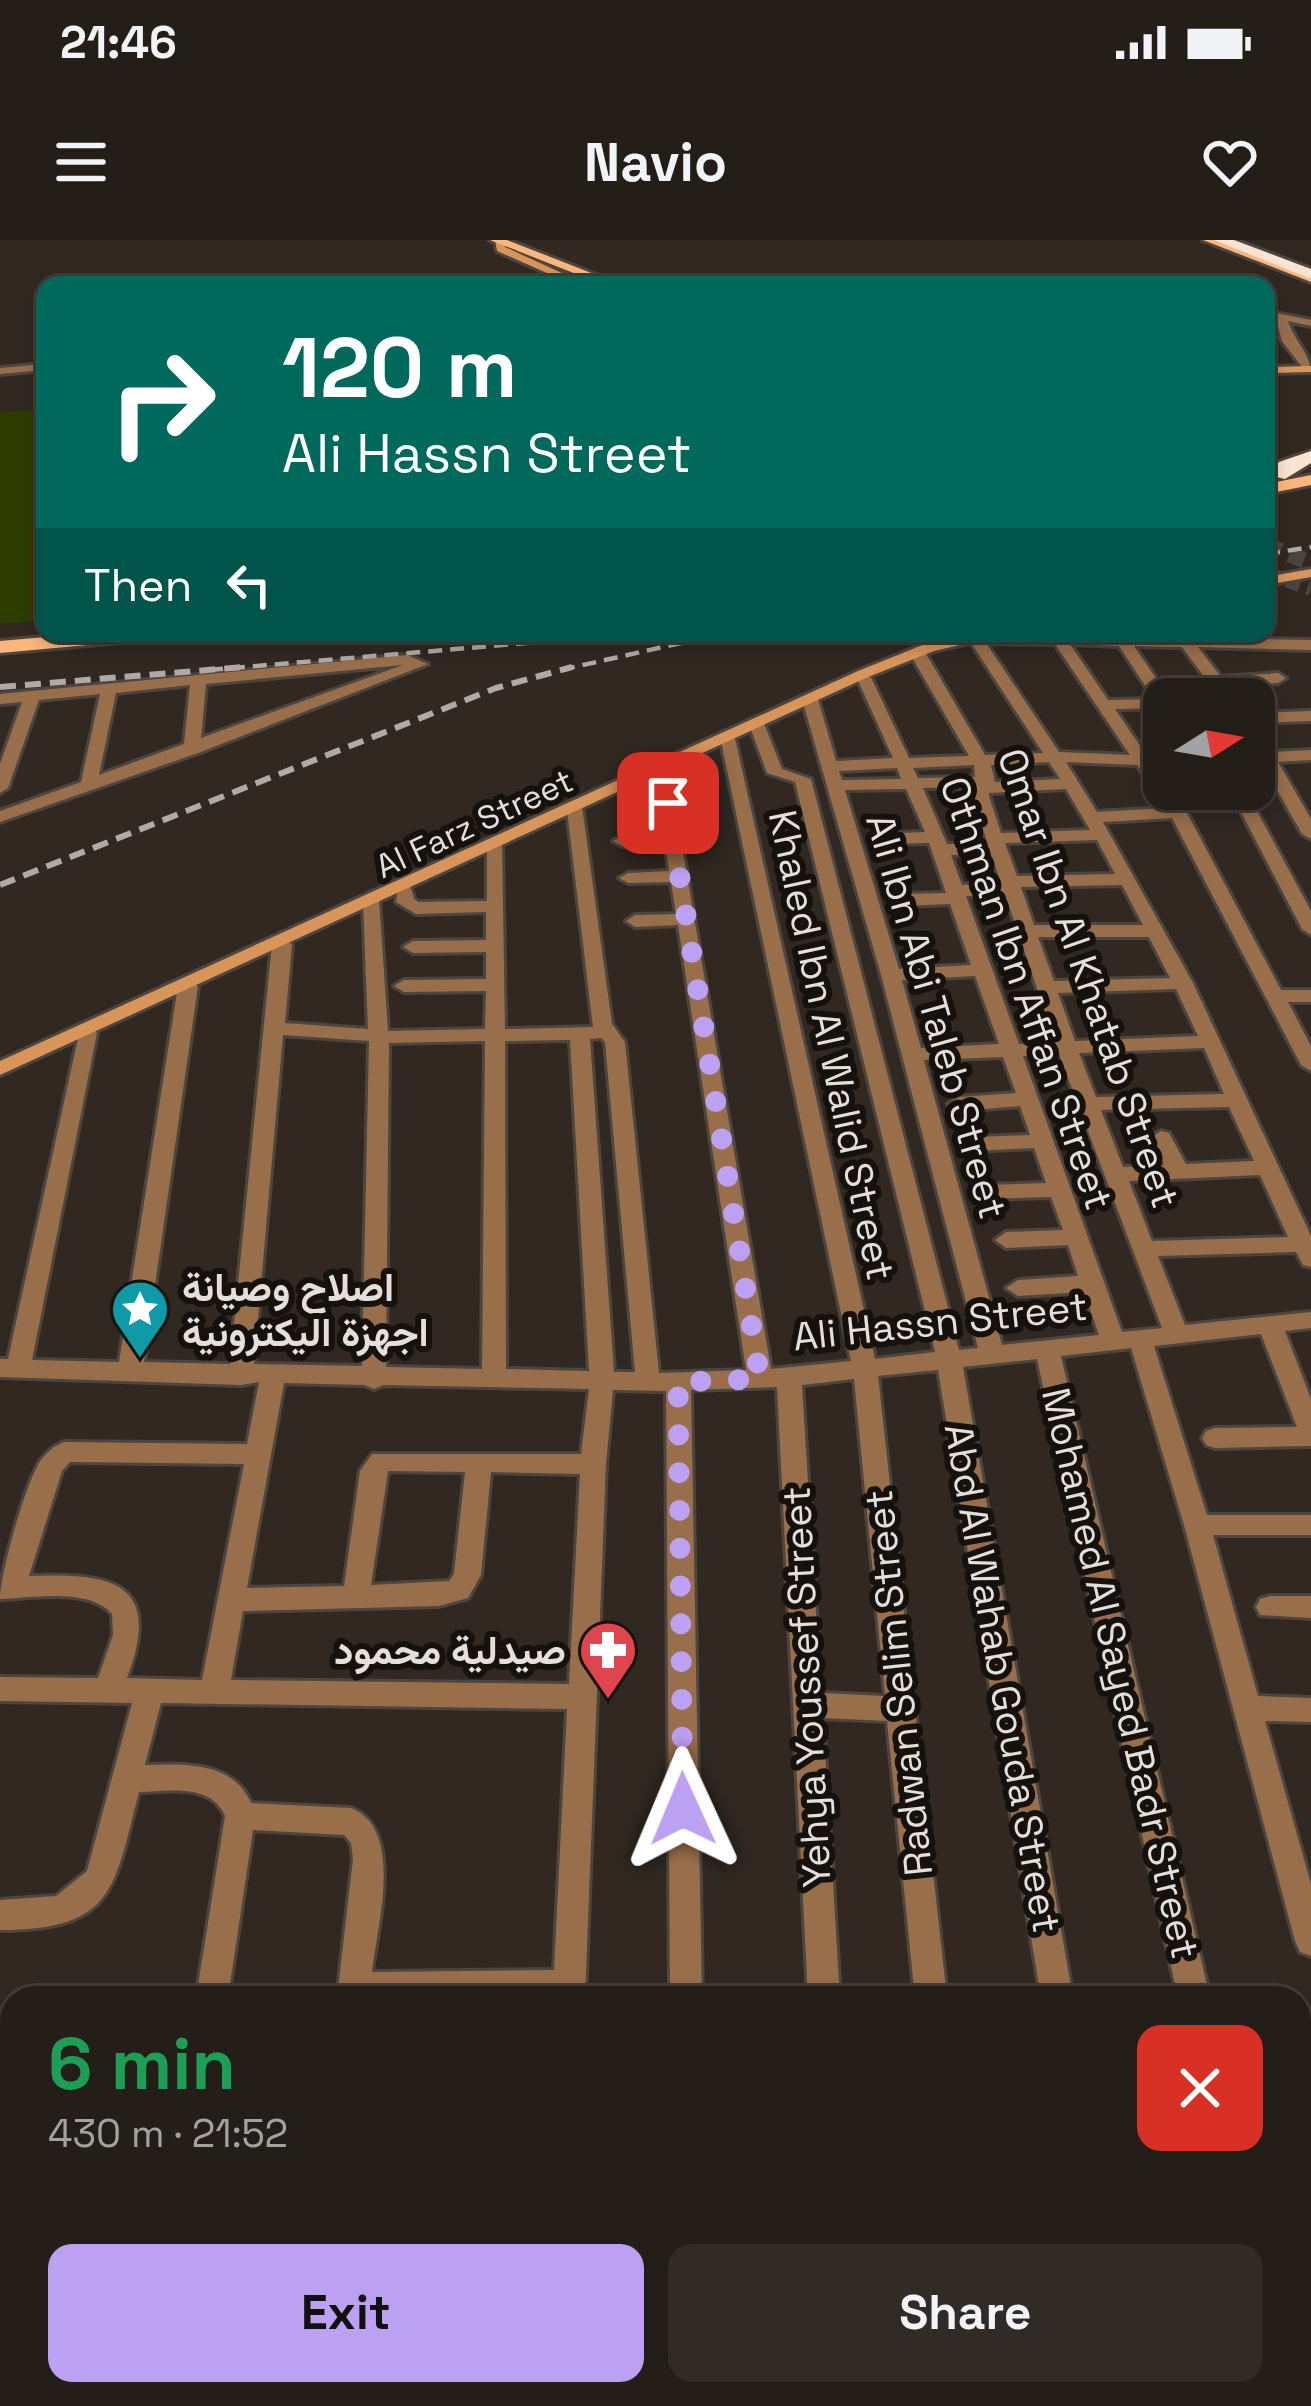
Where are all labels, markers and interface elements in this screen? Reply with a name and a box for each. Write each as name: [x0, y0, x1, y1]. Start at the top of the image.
text: 21:46: [60, 14, 177, 71]
text: Navio: [584, 128, 727, 197]
icon: menu: [48, 129, 114, 195]
icon: heart: [1197, 129, 1263, 195]
text: 120 m: [282, 314, 517, 422]
icon: right: [84, 324, 240, 480]
text: Ali Hassn Street: [282, 419, 692, 488]
icon: left: [216, 552, 282, 618]
text: Then: [84, 557, 192, 614]
north arrow: [1143, 678, 1275, 810]
map controls: [1143, 678, 1275, 810]
street label: Omar Ibn Al Khatab Street: [987, 742, 1190, 1214]
pin: [617, 752, 719, 854]
street label: Al Farz Street: [369, 760, 580, 888]
icon: arrive: [635, 770, 701, 836]
street label: Othman Ibn Affan Street: [929, 770, 1124, 1216]
street label: Khaled Ibn Al Walid Street: [758, 806, 905, 1285]
street label: Ali Ibn Abi Taleb Street: [855, 808, 1018, 1224]
place label: اصلاح وصيانة اجهزة اليكترونية: [182, 1263, 429, 1357]
place icon: اصلاح وصيانة اجهزة اليكترونية: [109, 1278, 171, 1360]
street label: Ali Hassn Street: [790, 1282, 1090, 1361]
street label: Mohamed Al Sayed Badr Street: [1031, 1383, 1210, 1963]
street label: Abd Al Wahab Gouda Street: [934, 1420, 1071, 1937]
street label: Yehya Youssef Street: [772, 1485, 841, 1889]
street label: Radwan Selim Street: [854, 1488, 943, 1878]
pharmacy icon: صيدلية محمود: [577, 1619, 639, 1701]
place label: صيدلية محمود: [334, 1626, 566, 1675]
position arrow: [620, 1746, 746, 1872]
text: 6 min: [48, 2018, 236, 2110]
button: close: [1137, 2025, 1263, 2151]
text: 430 m · 21:52: [48, 2109, 288, 2158]
button: Exit: [48, 2244, 644, 2382]
button: Share: [668, 2244, 1263, 2382]

